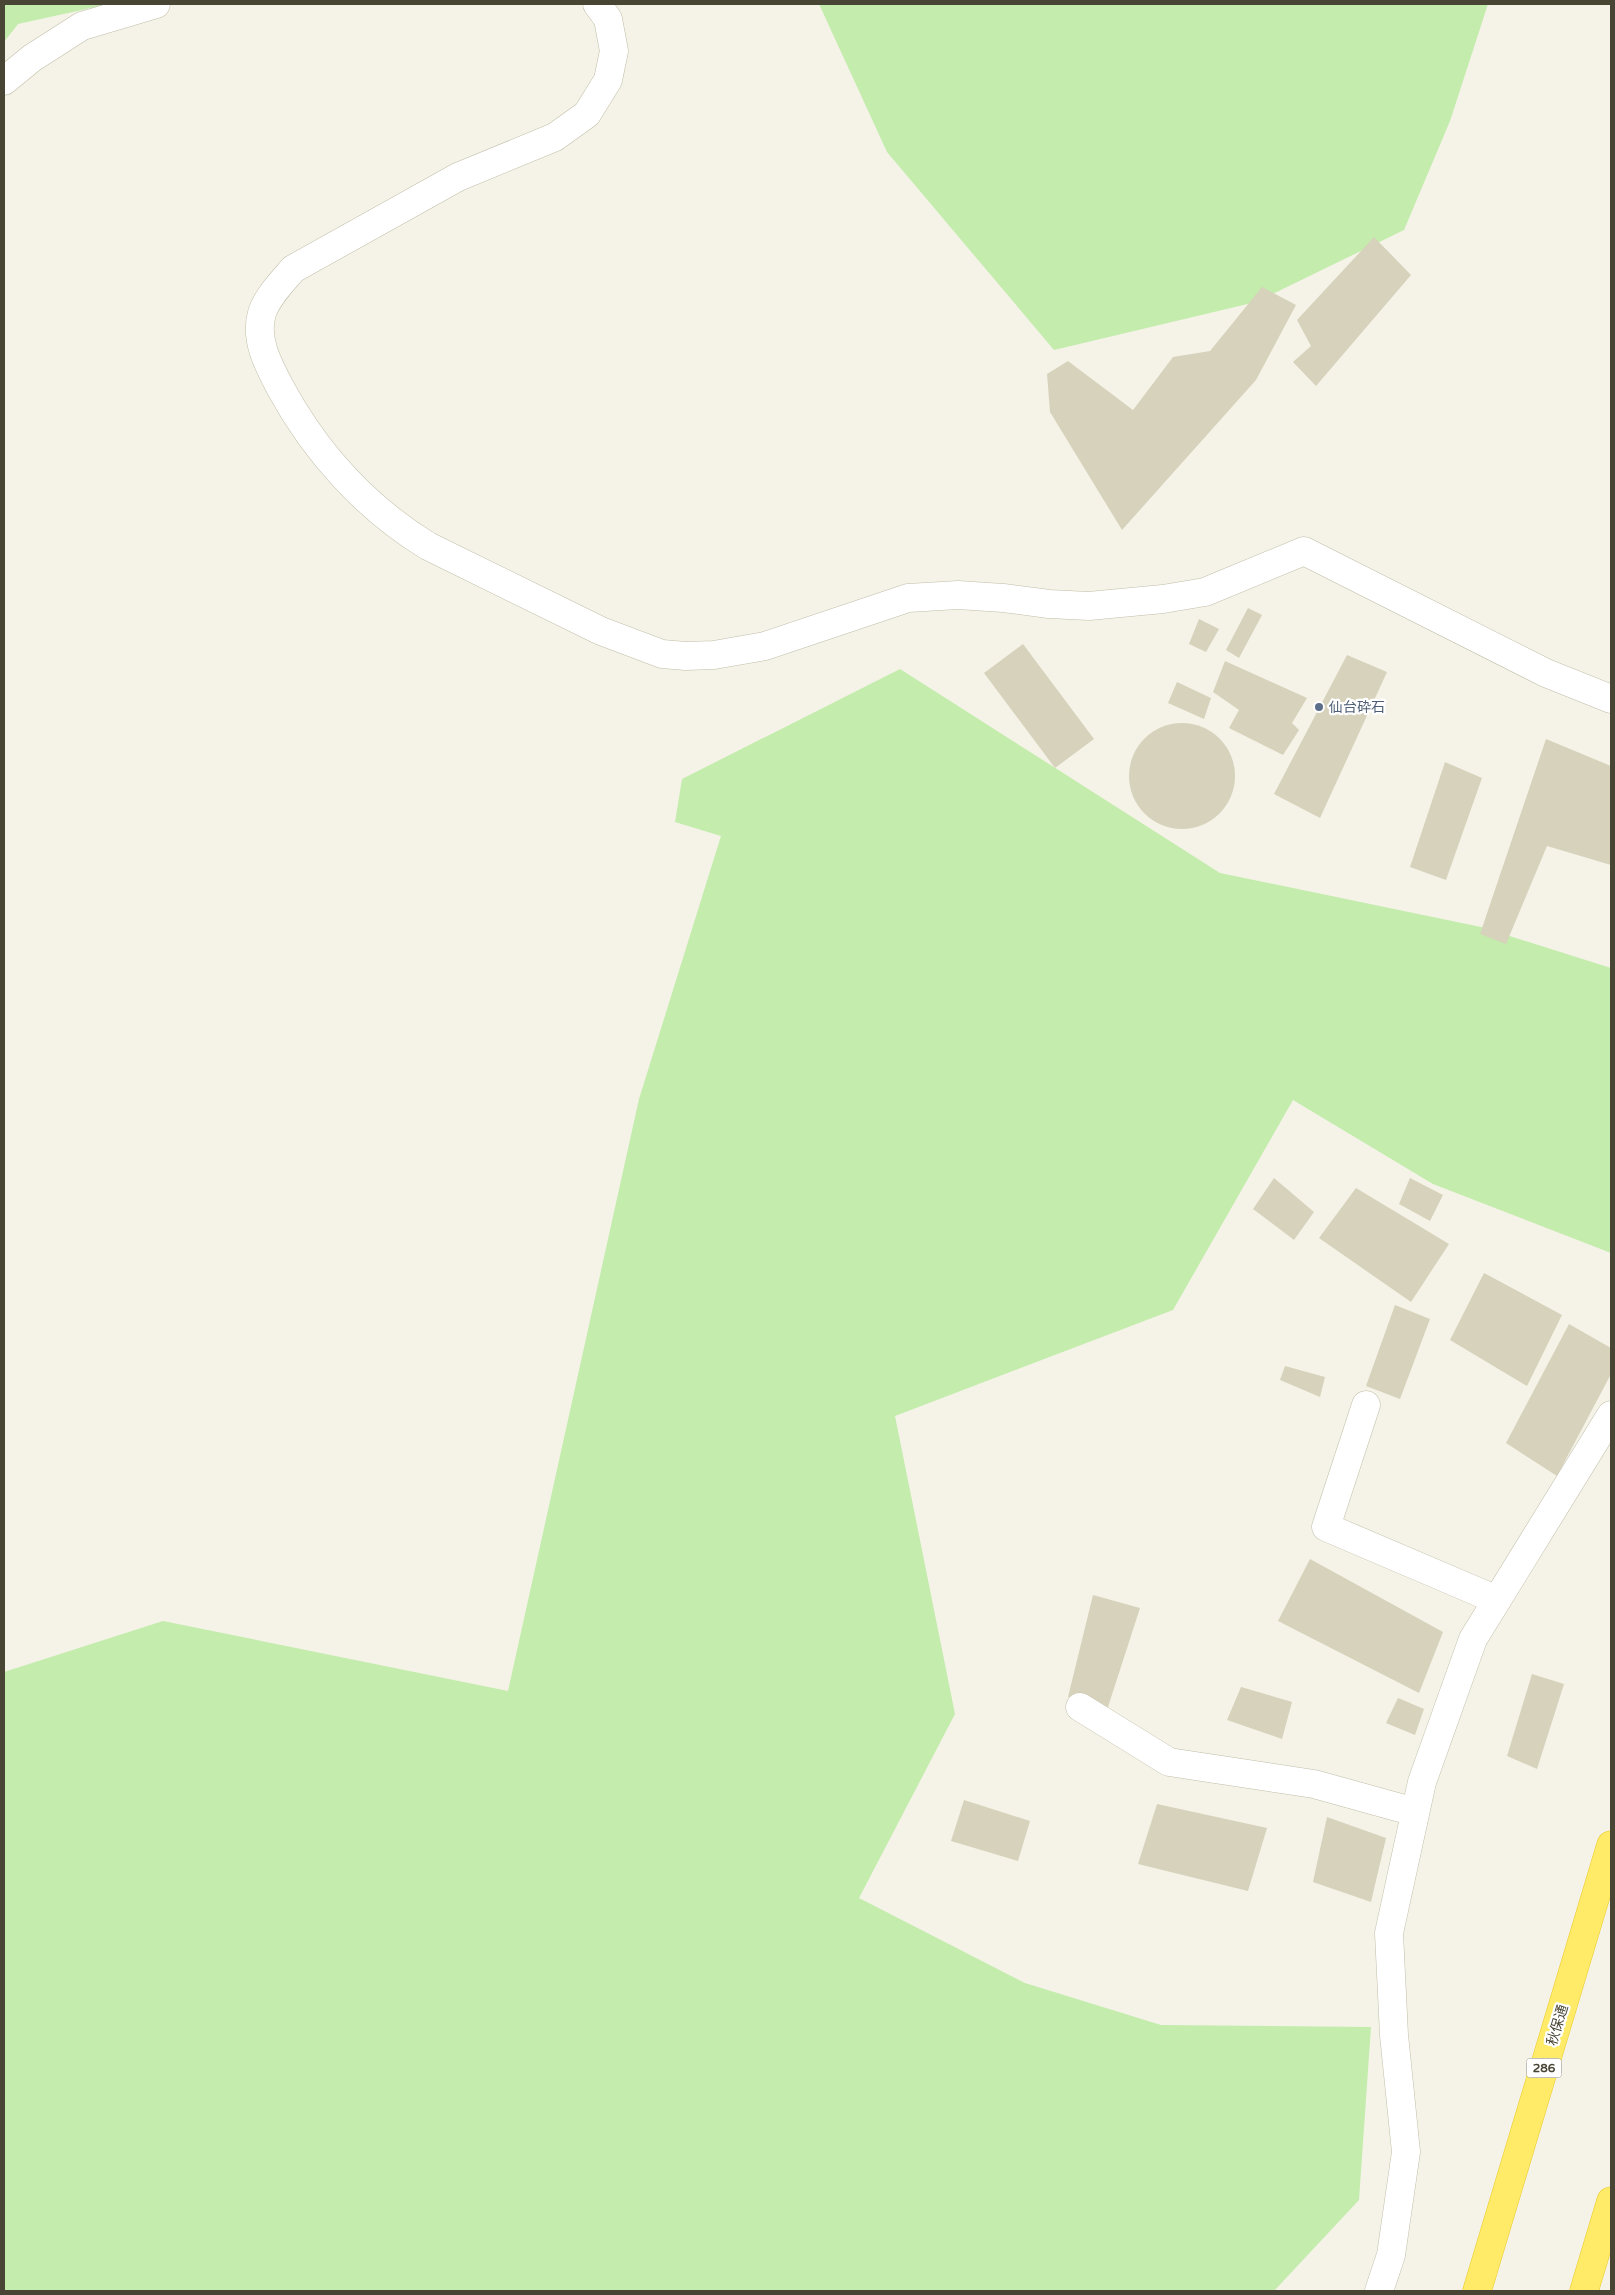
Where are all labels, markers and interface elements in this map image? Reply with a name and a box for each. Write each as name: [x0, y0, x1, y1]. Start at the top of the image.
place label: 仙台砕石: [1329, 699, 1385, 716]
marker: 仙台砕石: [1313, 701, 1325, 713]
street label: 秋保通: [1543, 2003, 1572, 2048]
road number: 286: [1526, 2058, 1562, 2078]

